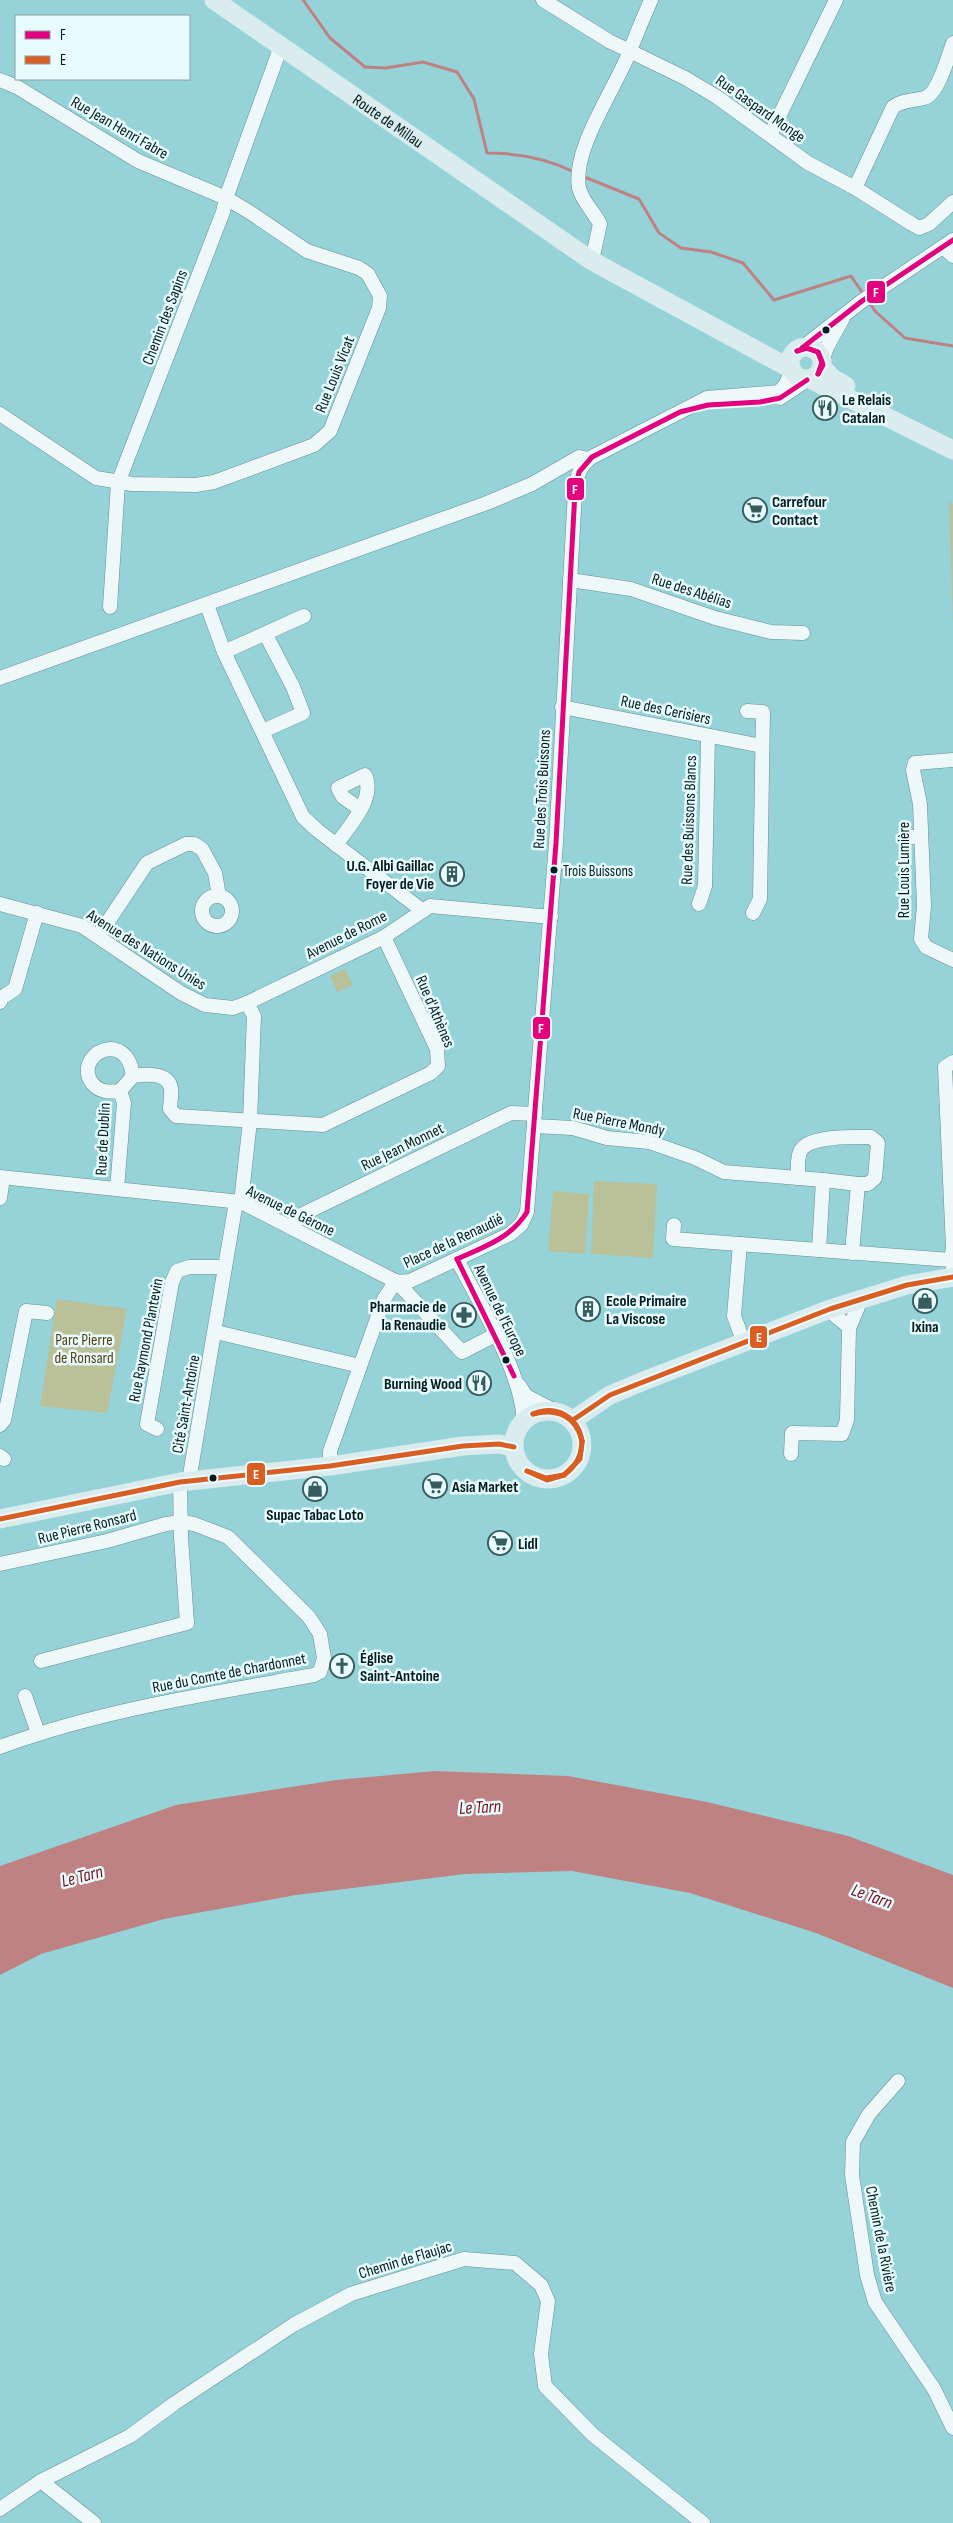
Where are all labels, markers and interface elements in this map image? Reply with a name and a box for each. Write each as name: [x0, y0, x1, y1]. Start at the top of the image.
legend: [15, 15, 190, 80]
text: F: [60, 26, 66, 45]
text: E: [60, 51, 66, 70]
street label: Rue Gaspard Monge: [712, 71, 809, 147]
street label: Route de Millau: [349, 91, 426, 153]
street label: Rue Jean Henri Fabre: [67, 93, 171, 164]
street label: Chemin des Sapins: [139, 267, 192, 368]
line badge: F: [866, 280, 886, 304]
text: F: [873, 284, 879, 301]
unlabelled marker: [821, 325, 831, 335]
street label: Rue Louis Vicat: [311, 333, 359, 416]
place label: Le Relais Catalan: [842, 391, 891, 428]
restaurant icon: Le Relais Catalan: [812, 395, 838, 421]
line badge: F: [566, 477, 585, 501]
text: F: [572, 481, 578, 498]
place label: Carrefour Contact: [772, 493, 827, 530]
supermarket icon: Carrefour Contact: [742, 497, 768, 523]
street label: Rue des Abélias: [649, 570, 734, 613]
street label: Rue des Cerisiers: [619, 692, 713, 729]
street label: Rue des Trois Buissons: [530, 729, 555, 849]
street label: Rue des Buissons Blancs: [678, 755, 701, 885]
street label: Rue Louis Lumière: [895, 822, 914, 918]
place label: U.G. Albi Gaillac Foyer de Vie: [347, 857, 434, 894]
building icon: U.G. Albi Gaillac Foyer de Vie: [439, 861, 465, 887]
place label: Trois Buissons: [563, 862, 633, 881]
marker: Trois Buissons: [549, 865, 559, 875]
street label: Avenue des Nations Unies: [82, 905, 210, 995]
street label: Avenue de Rome: [302, 907, 390, 964]
street label: Rue d'Athènes: [411, 973, 458, 1051]
line badge: F: [532, 1016, 551, 1040]
text: F: [538, 1020, 544, 1037]
street label: Rue de Dublin: [92, 1102, 115, 1176]
street label: Rue Pierre Mondy: [571, 1104, 666, 1141]
street label: Rue Jean Monnet: [358, 1119, 447, 1175]
street label: Avenue de Gérone: [242, 1181, 338, 1241]
street label: Place de la Renaudié: [401, 1210, 507, 1273]
street label: Avenue de l'Europe: [469, 1261, 530, 1360]
street label: Rue Raymond Plantevin: [125, 1277, 168, 1404]
shop icon: Ixina: [912, 1288, 938, 1314]
place label: Ecole Primaire La Viscose: [606, 1292, 687, 1329]
building icon: Ecole Primaire La Viscose: [575, 1296, 601, 1322]
place label: Pharmacie de la Renaudie: [370, 1298, 446, 1335]
pharmacy icon: Pharmacie de la Renaudie: [451, 1302, 477, 1328]
place label: Ixina: [911, 1318, 939, 1337]
line badge: E: [749, 1325, 768, 1349]
text: E: [756, 1329, 762, 1346]
park label: Parc Pierre de Ronsard: [54, 1331, 114, 1368]
street label: Cité Saint-Antoine: [168, 1354, 204, 1455]
unlabelled marker: [501, 1355, 511, 1365]
restaurant icon: Burning Wood: [466, 1370, 492, 1396]
place label: Burning Wood: [384, 1375, 462, 1394]
line badge: E: [246, 1462, 266, 1486]
text: E: [253, 1466, 259, 1483]
unlabelled marker: [208, 1473, 218, 1483]
supermarket icon: Asia Market: [422, 1473, 448, 1499]
shop icon: Supac Tabac Loto: [302, 1476, 328, 1502]
place label: Asia Market: [451, 1478, 518, 1497]
street label: Rue Pierre Ronsard: [36, 1506, 138, 1549]
place label: Supac Tabac Loto: [266, 1506, 364, 1525]
supermarket icon: Lidl: [487, 1530, 513, 1556]
place label: Lidl: [518, 1535, 538, 1554]
street label: Rue du Comte de Chardonnet: [151, 1649, 308, 1698]
place label: Église Saint-Antoine: [360, 1649, 440, 1686]
church icon: Église Saint-Antoine: [329, 1653, 355, 1679]
water label: Le Tarn: [458, 1796, 502, 1819]
water label: Le Tarn: [59, 1861, 105, 1892]
water label: Le Tarn: [848, 1879, 896, 1914]
street label: Chemin de la Rivière: [861, 2185, 900, 2294]
street label: Chemin de Flaujac: [356, 2237, 454, 2284]

